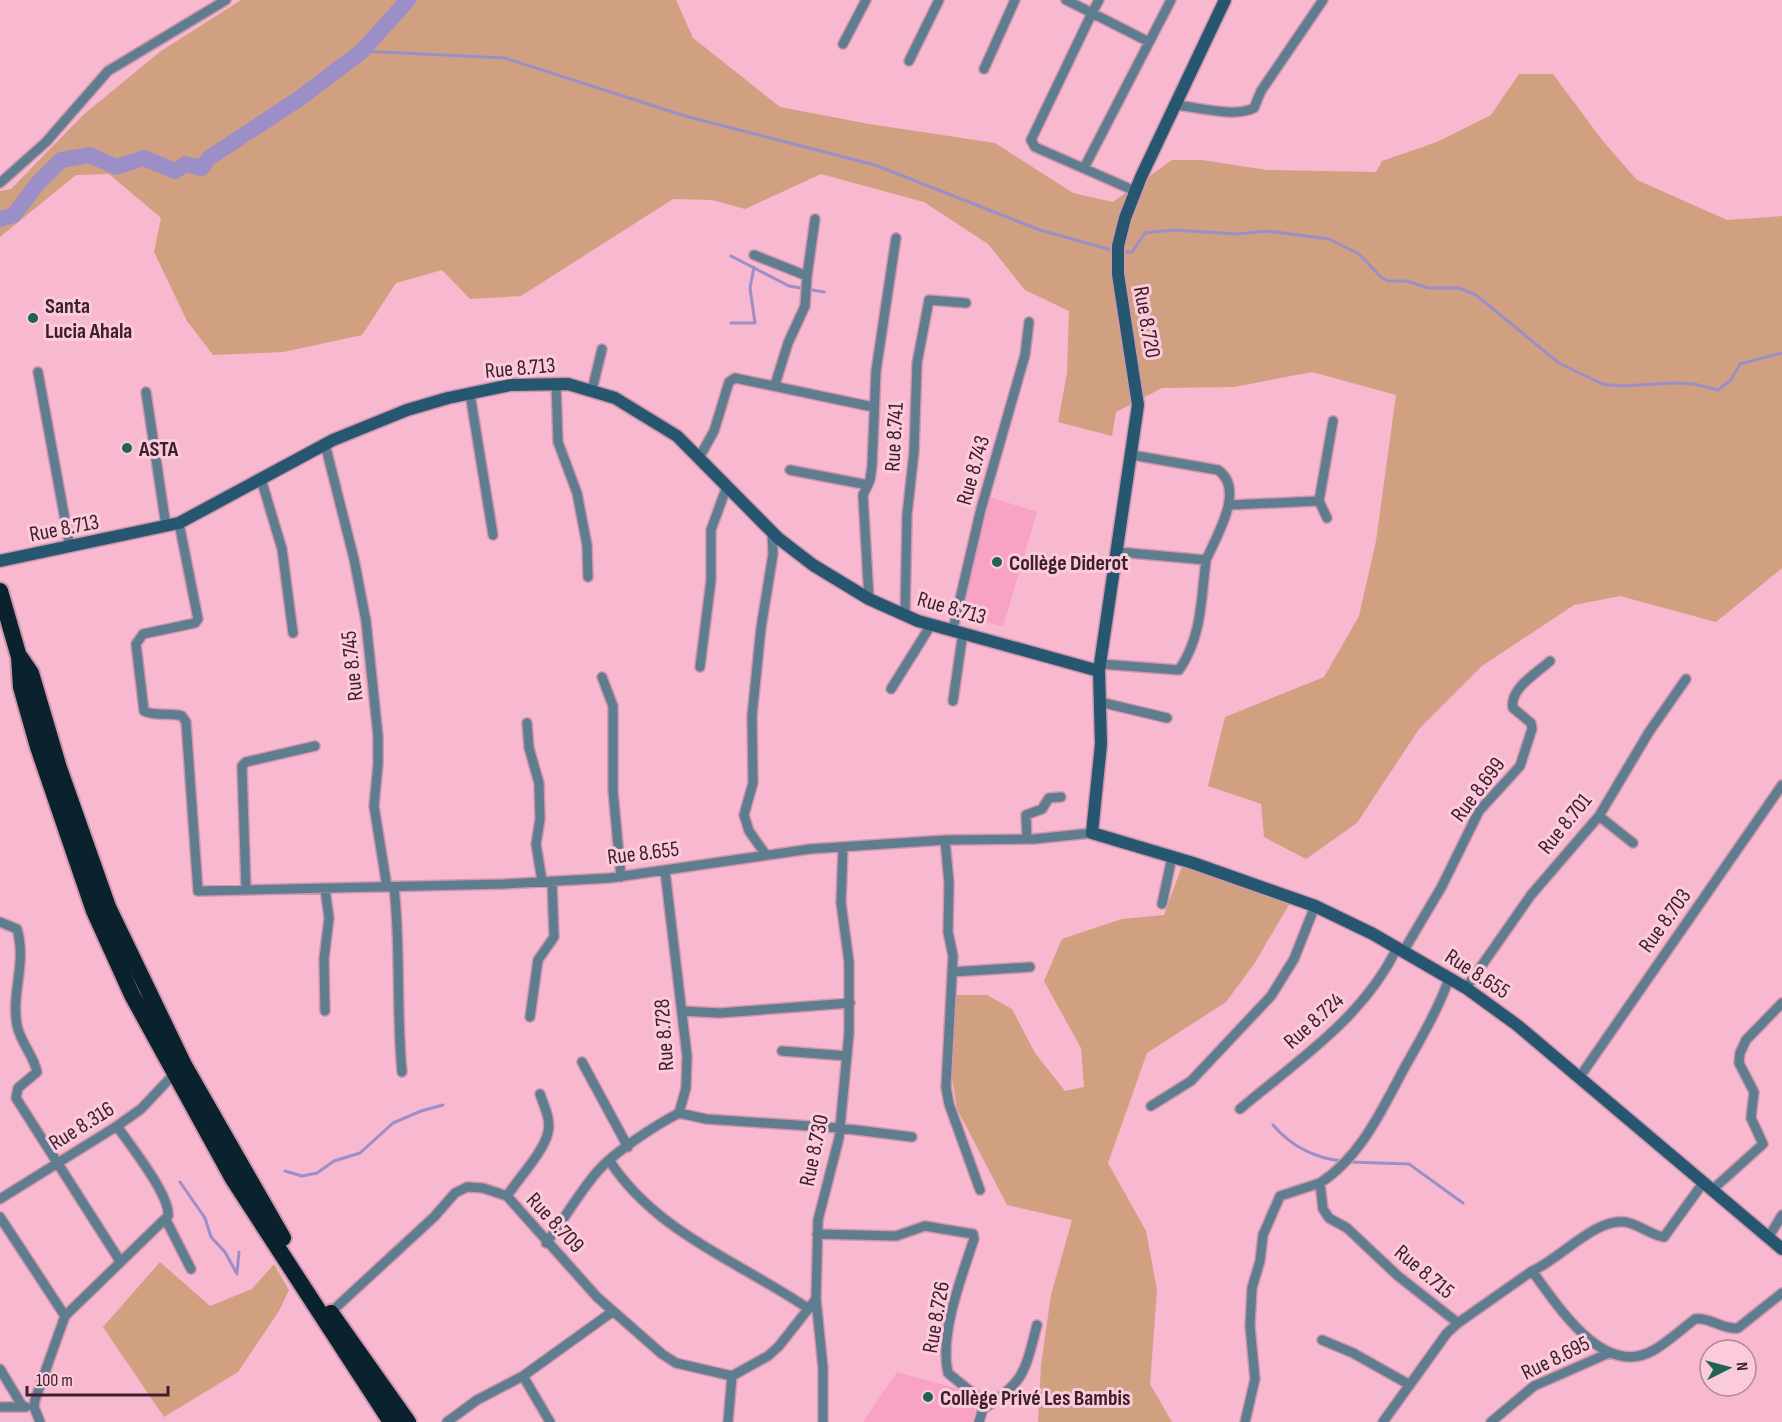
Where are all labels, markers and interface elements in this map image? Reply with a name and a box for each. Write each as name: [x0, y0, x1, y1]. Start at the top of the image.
street label: Rue 8.720: [1127, 284, 1166, 360]
place label: Santa Lucia Ahala: [45, 293, 132, 345]
marker: Santa Lucia Ahala: [26, 311, 40, 325]
street label: Rue 8.713: [484, 352, 556, 385]
street label: Rue 8.741: [879, 401, 910, 472]
street label: Rue 8.743: [951, 433, 996, 508]
place label: ASTA: [138, 436, 179, 463]
marker: ASTA: [120, 441, 134, 455]
street label: Rue 8.713: [27, 508, 101, 548]
place label: Collège Diderot: [1009, 550, 1128, 577]
marker: Collège Diderot: [990, 555, 1004, 569]
street label: Rue 8.713: [914, 586, 989, 631]
street label: Rue 8.745: [335, 629, 370, 702]
street label: Rue 8.699: [1445, 752, 1511, 828]
street label: Rue 8.701: [1532, 788, 1598, 860]
street label: Rue 8.655: [606, 836, 681, 871]
street label: Rue 8.703: [1633, 884, 1697, 958]
street label: Rue 8.655: [1440, 943, 1515, 1005]
street label: Rue 8.724: [1278, 987, 1350, 1055]
street label: Rue 8.728: [649, 998, 680, 1072]
street label: Rue 8.316: [44, 1096, 119, 1157]
street label: Rue 8.730: [794, 1112, 835, 1189]
street label: Rue 8.709: [520, 1187, 590, 1259]
street label: Rue 8.715: [1388, 1239, 1460, 1305]
street label: Rue 8.726: [917, 1279, 956, 1355]
street label: Rue 8.695: [1517, 1330, 1595, 1386]
north arrow: [1698, 1338, 1758, 1398]
scale bar: [27, 1359, 168, 1397]
text: N: [1732, 1361, 1751, 1372]
text: 100 m: [36, 1370, 73, 1391]
place label: Collège Privé Les Bambis: [940, 1385, 1130, 1412]
marker: Collège Privé Les Bambis: [921, 1390, 935, 1404]

